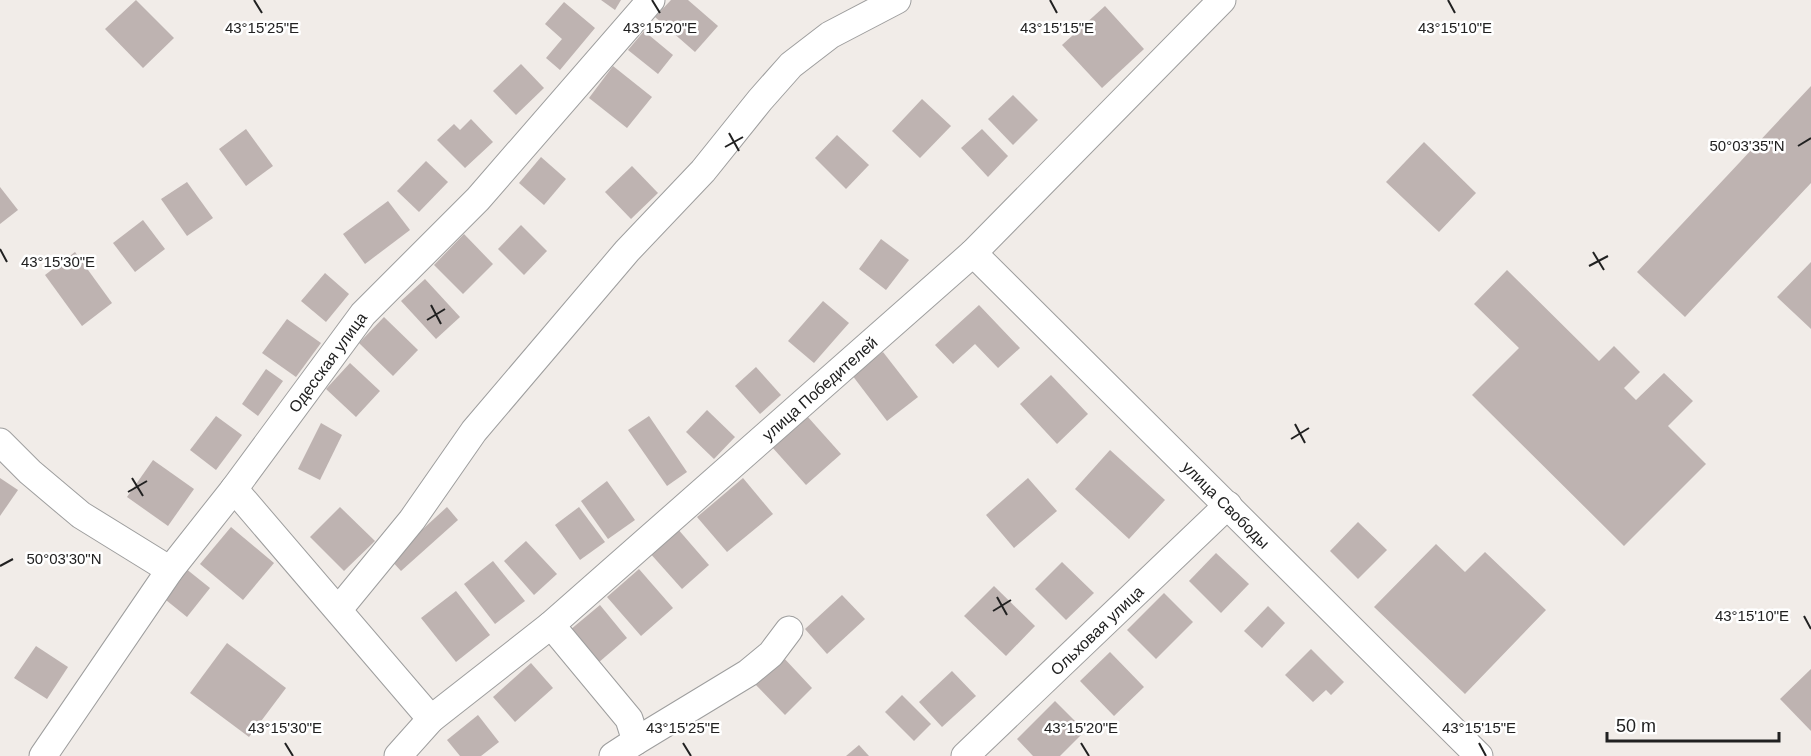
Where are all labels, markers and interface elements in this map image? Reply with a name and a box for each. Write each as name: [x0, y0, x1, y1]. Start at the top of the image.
text: 43°15'25"E: [225, 19, 299, 36]
text: 43°15'20"E: [623, 19, 697, 36]
text: 43°15'15"E: [1020, 19, 1094, 36]
text: 43°15'10"E: [1418, 19, 1492, 36]
text: 50°03'35"N: [1709, 137, 1785, 154]
text: 43°15'30"E: [21, 253, 95, 270]
street label: Одесская улица: [286, 309, 370, 416]
street label: улица Победителей: [759, 334, 881, 444]
street label: улица Свободы: [1179, 458, 1273, 552]
text: 50°03'30"N: [26, 550, 102, 567]
street label: Ольховая улица: [1047, 583, 1147, 679]
text: 43°15'10"E: [1715, 607, 1789, 624]
scale bar: [1607, 705, 1780, 743]
text: 50 m: [1616, 716, 1656, 736]
text: 43°15'30"E: [248, 719, 322, 736]
text: 43°15'25"E: [646, 719, 720, 736]
text: 43°15'20"E: [1044, 719, 1118, 736]
text: 43°15'15"E: [1442, 719, 1516, 736]

